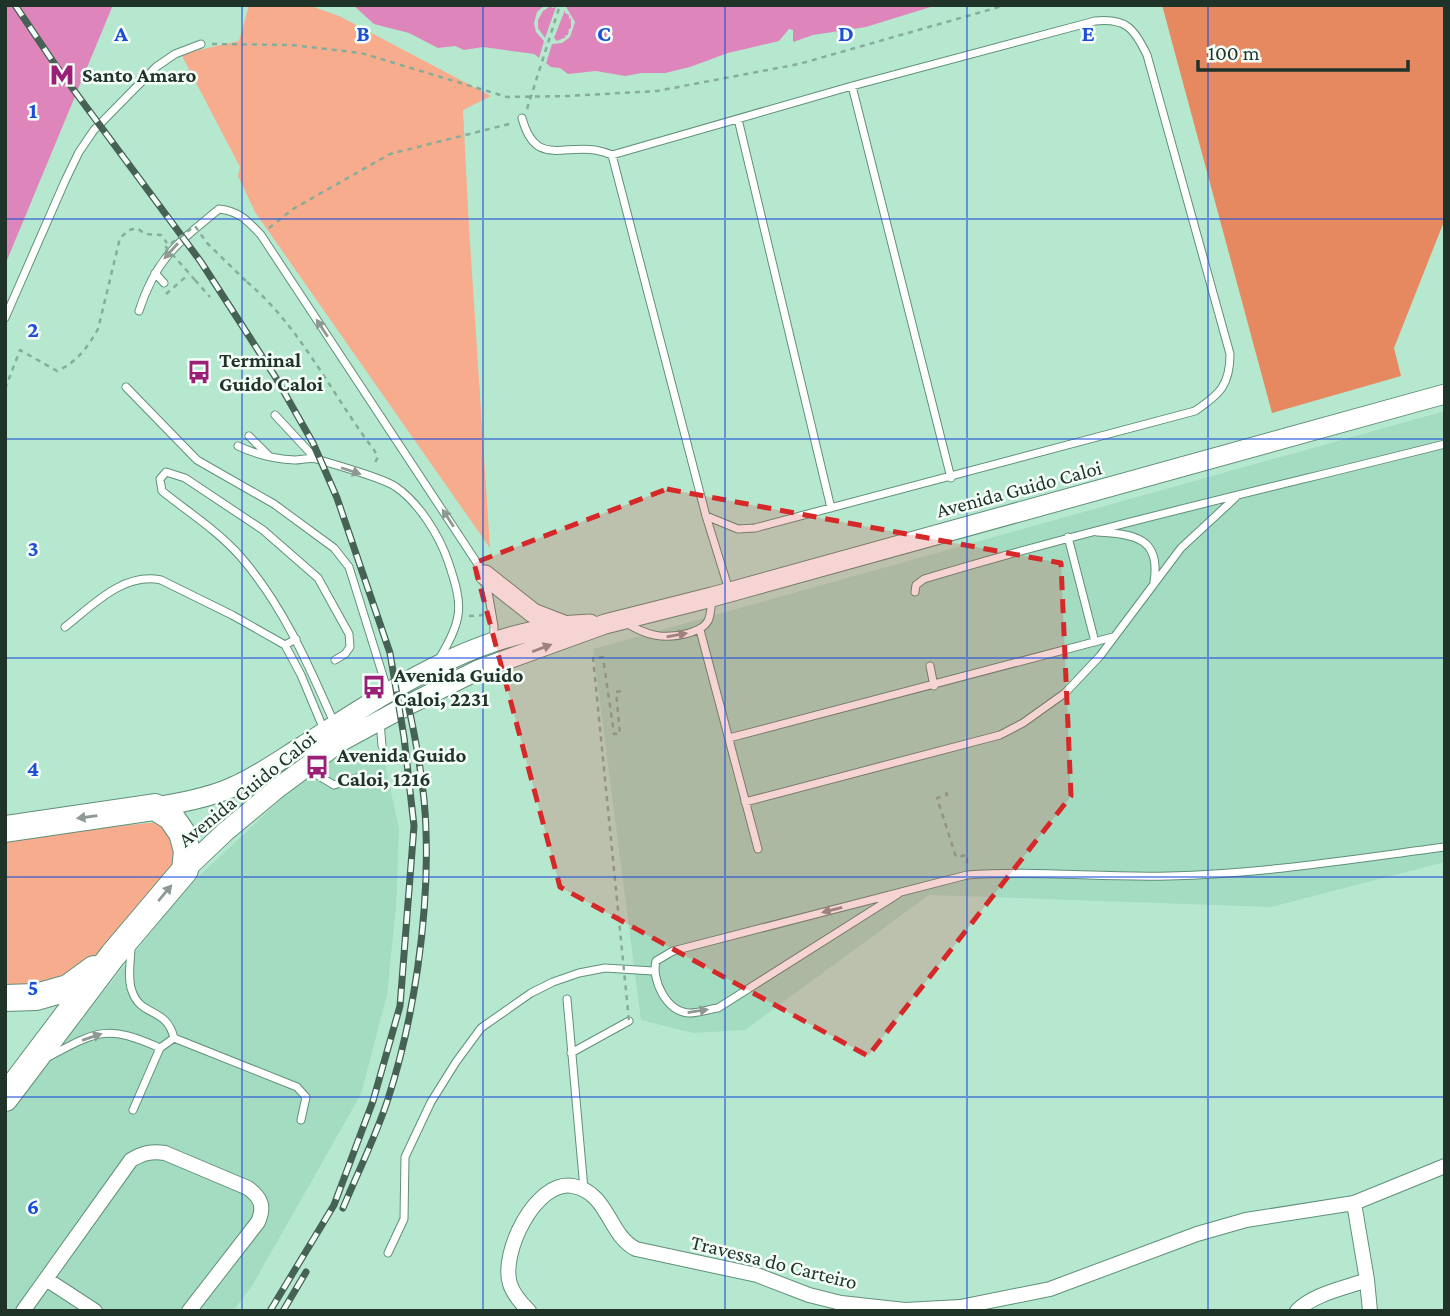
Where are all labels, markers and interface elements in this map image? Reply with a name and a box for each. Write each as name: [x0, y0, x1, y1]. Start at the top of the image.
text: A: [113, 20, 128, 46]
text: B: [356, 20, 370, 46]
text: C: [597, 20, 611, 46]
text: D: [838, 20, 854, 46]
text: E: [1081, 20, 1095, 46]
scale bar: [1198, 28, 1408, 72]
text: 100 m: [1208, 41, 1260, 65]
metro station icon: Santo Amaro: [48, 61, 76, 89]
place label: Santo Amaro: [82, 63, 196, 87]
text: 1: [29, 97, 38, 123]
one-way arrow: [163, 242, 179, 260]
text: 2: [27, 316, 39, 342]
one-way arrow: [316, 319, 329, 338]
place label: Terminal Guido Caloi: [219, 348, 323, 396]
bus stop icon: Terminal Guido Caloi: [185, 358, 213, 386]
street label: Avenida Guido Caloi: [934, 455, 1105, 523]
one-way arrow: [340, 466, 361, 477]
one-way arrow: [442, 508, 455, 528]
text: 3: [27, 535, 39, 561]
one-way arrow: [666, 629, 688, 640]
one-way arrow: [532, 643, 553, 654]
place label: Avenida Guido Caloi, 2231: [393, 663, 524, 711]
bus stop icon: Avenida Guido Caloi, 2231: [360, 673, 388, 701]
street label: Avenida Guido Caloi: [173, 726, 321, 852]
place label: Avenida Guido Caloi, 1216: [336, 743, 467, 791]
bus stop icon: Avenida Guido Caloi, 1216: [303, 753, 331, 781]
text: 4: [27, 755, 39, 781]
one-way arrow: [76, 812, 98, 823]
one-way arrow: [157, 885, 172, 902]
one-way arrow: [821, 905, 843, 916]
text: 5: [27, 974, 39, 1000]
one-way arrow: [687, 1005, 709, 1016]
one-way arrow: [82, 1031, 103, 1042]
text: 6: [27, 1193, 39, 1219]
street label: Travessa do Carteiro: [688, 1230, 860, 1294]

